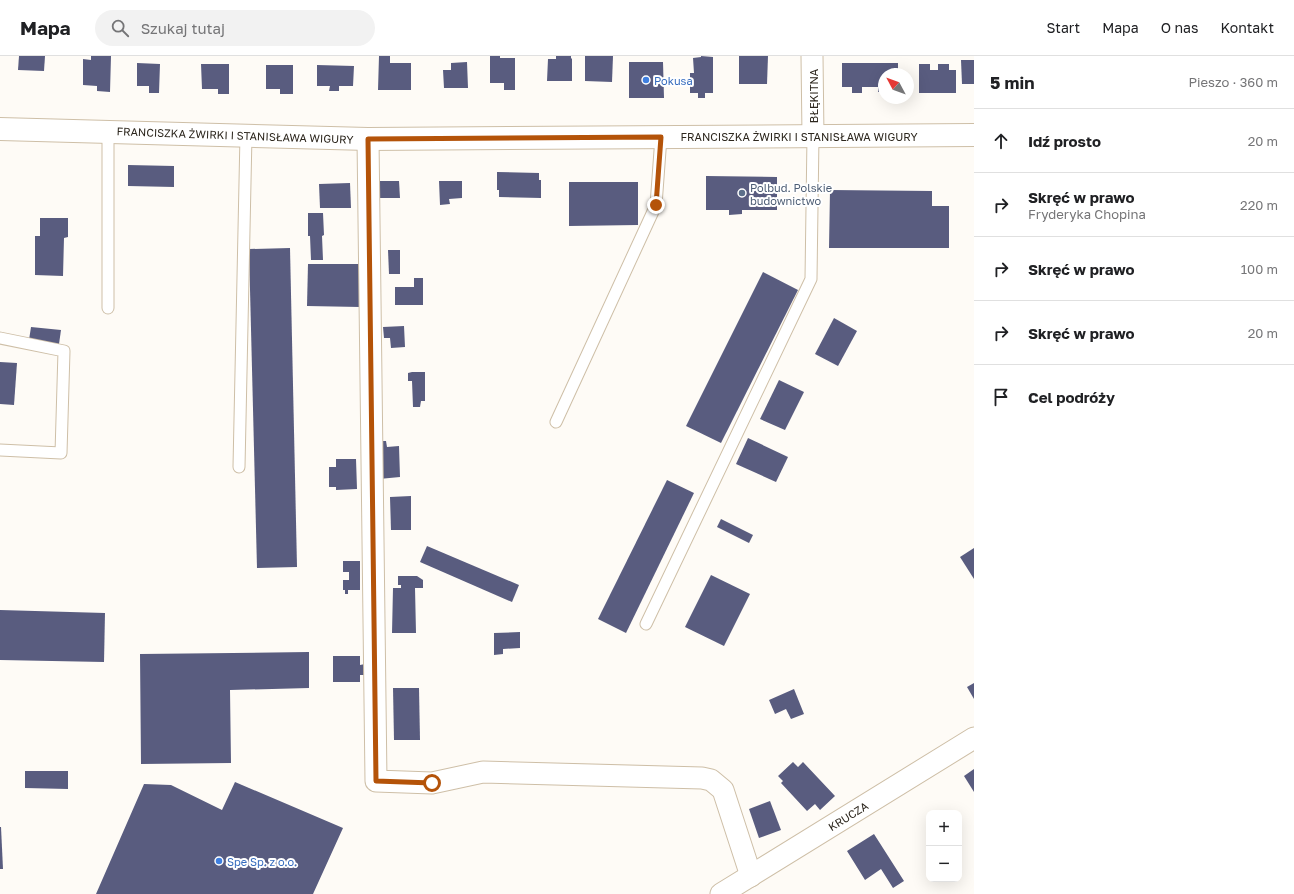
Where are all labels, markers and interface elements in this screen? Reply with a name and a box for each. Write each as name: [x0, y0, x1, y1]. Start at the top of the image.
search box: [95, 10, 375, 46]
text: Mapa: [20, 16, 71, 39]
icon: search: [109, 17, 131, 39]
text: Szukaj tutaj: [141, 19, 225, 37]
text: Start: [1047, 19, 1080, 36]
text: Mapa: [1102, 19, 1139, 36]
text: O nas: [1161, 19, 1198, 36]
text: Kontakt: [1220, 19, 1274, 36]
street label: BŁĘKITNA: [807, 68, 820, 123]
north arrow: [878, 68, 914, 104]
text: 5 min: [990, 72, 1034, 93]
place label: Pokusa: [654, 74, 693, 87]
text: Pieszo · 360 m: [1188, 74, 1278, 90]
marker: Pokusa: [641, 75, 651, 85]
street label: FRANCISZKA ŻWIRKI I STANISŁAWA WIGURY: [116, 124, 354, 146]
street label: FRANCISZKA ŻWIRKI I STANISŁAWA WIGURY: [681, 130, 917, 143]
icon: ahead: [990, 130, 1012, 152]
text: Idź prosto: [1028, 132, 1101, 150]
text: 20 m: [1248, 133, 1278, 149]
place label: Polbud. Polskie budownictwo: [750, 181, 832, 207]
marker: Polbud. Polskie budownictwo: [737, 188, 747, 198]
text: Skręć w prawo: [1028, 188, 1135, 206]
icon: right: [990, 194, 1012, 216]
route end: [647, 196, 665, 214]
text: 220 m: [1240, 197, 1278, 213]
text: Fryderyka Chopina: [1028, 206, 1146, 222]
icon: right: [990, 258, 1012, 280]
text: Skręć w prawo: [1028, 260, 1135, 278]
text: 100 m: [1241, 261, 1278, 277]
icon: right: [990, 322, 1012, 344]
text: Skręć w prawo: [1028, 324, 1135, 342]
text: 20 m: [1248, 325, 1278, 341]
icon: arrive: [990, 386, 1012, 408]
text: Cel podróży: [1028, 388, 1115, 406]
route start: [423, 774, 441, 792]
street label: KRUCZA: [826, 798, 871, 833]
map controls: [926, 810, 962, 882]
button: +: [926, 810, 962, 846]
button: −: [926, 846, 962, 882]
place label: Spe Sp. z o.o.: [227, 855, 297, 868]
marker: Spe Sp. z o.o.: [214, 856, 224, 866]

